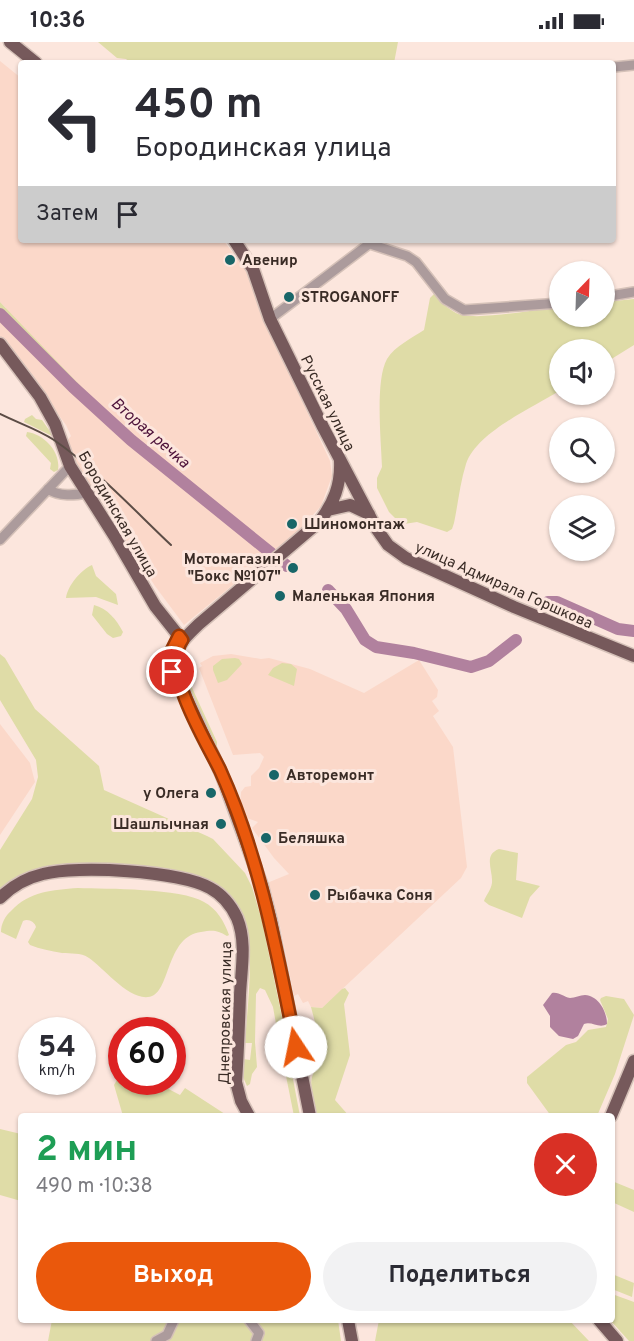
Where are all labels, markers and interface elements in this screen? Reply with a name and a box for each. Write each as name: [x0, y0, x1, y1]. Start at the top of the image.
text: 10:36: [30, 8, 85, 35]
text: 450 m: [135, 80, 262, 133]
icon: left: [36, 84, 114, 162]
text: Бородинская улица: [135, 132, 391, 166]
icon: arrive: [111, 198, 144, 231]
text: Затем: [36, 201, 99, 228]
place label: Авенир: [242, 252, 298, 271]
marker: Авенир: [223, 253, 237, 267]
north arrow: [549, 261, 615, 327]
map controls: [549, 261, 615, 561]
place label: STROGANOFF: [301, 289, 399, 308]
marker: STROGANOFF: [282, 290, 296, 304]
button: sound: [549, 339, 615, 405]
street label: Русская улица: [295, 352, 358, 455]
water label: Вторая речка: [106, 394, 194, 474]
button: search: [549, 417, 615, 483]
street label: Бородинская улица: [73, 448, 161, 581]
button: layers: [549, 495, 615, 561]
place label: Шиномонтаж: [304, 516, 405, 535]
marker: Шиномонтаж: [285, 517, 299, 531]
street label: улица Адмирала Горшкова: [412, 539, 595, 634]
place label: Мотомагазин "Бокс №107": [184, 551, 281, 587]
marker: Мотомагазин "Бокс №107": [286, 561, 300, 575]
place label: Маленькая Япония: [292, 588, 435, 607]
marker: Маленькая Япония: [273, 589, 287, 603]
pin: [146, 646, 197, 697]
icon: arrive: [155, 655, 188, 688]
place label: Авторемонт: [286, 767, 374, 786]
marker: Авторемонт: [267, 768, 281, 782]
place label: у Олега: [143, 785, 199, 804]
marker: у Олега: [204, 786, 218, 800]
place label: Шашлычная: [113, 816, 209, 835]
marker: Шашлычная: [214, 817, 228, 831]
place label: Беляшка: [278, 830, 345, 849]
marker: Беляшка: [259, 831, 273, 845]
place label: Рыбачка Соня: [327, 887, 433, 906]
marker: Рыбачка Соня: [308, 888, 322, 902]
street label: Днепровская улица: [216, 941, 237, 1085]
position arrow: [264, 1015, 328, 1079]
speed limit sign: 60: [108, 1017, 186, 1095]
text: 54: [38, 1030, 76, 1067]
text: km/h: [39, 1062, 75, 1081]
text: 2 мин: [36, 1128, 137, 1174]
button: close: [534, 1133, 597, 1196]
text: 490 m · 10:38: [36, 1174, 153, 1200]
button: Выход: [36, 1242, 311, 1311]
button: Поделиться: [323, 1242, 597, 1311]

